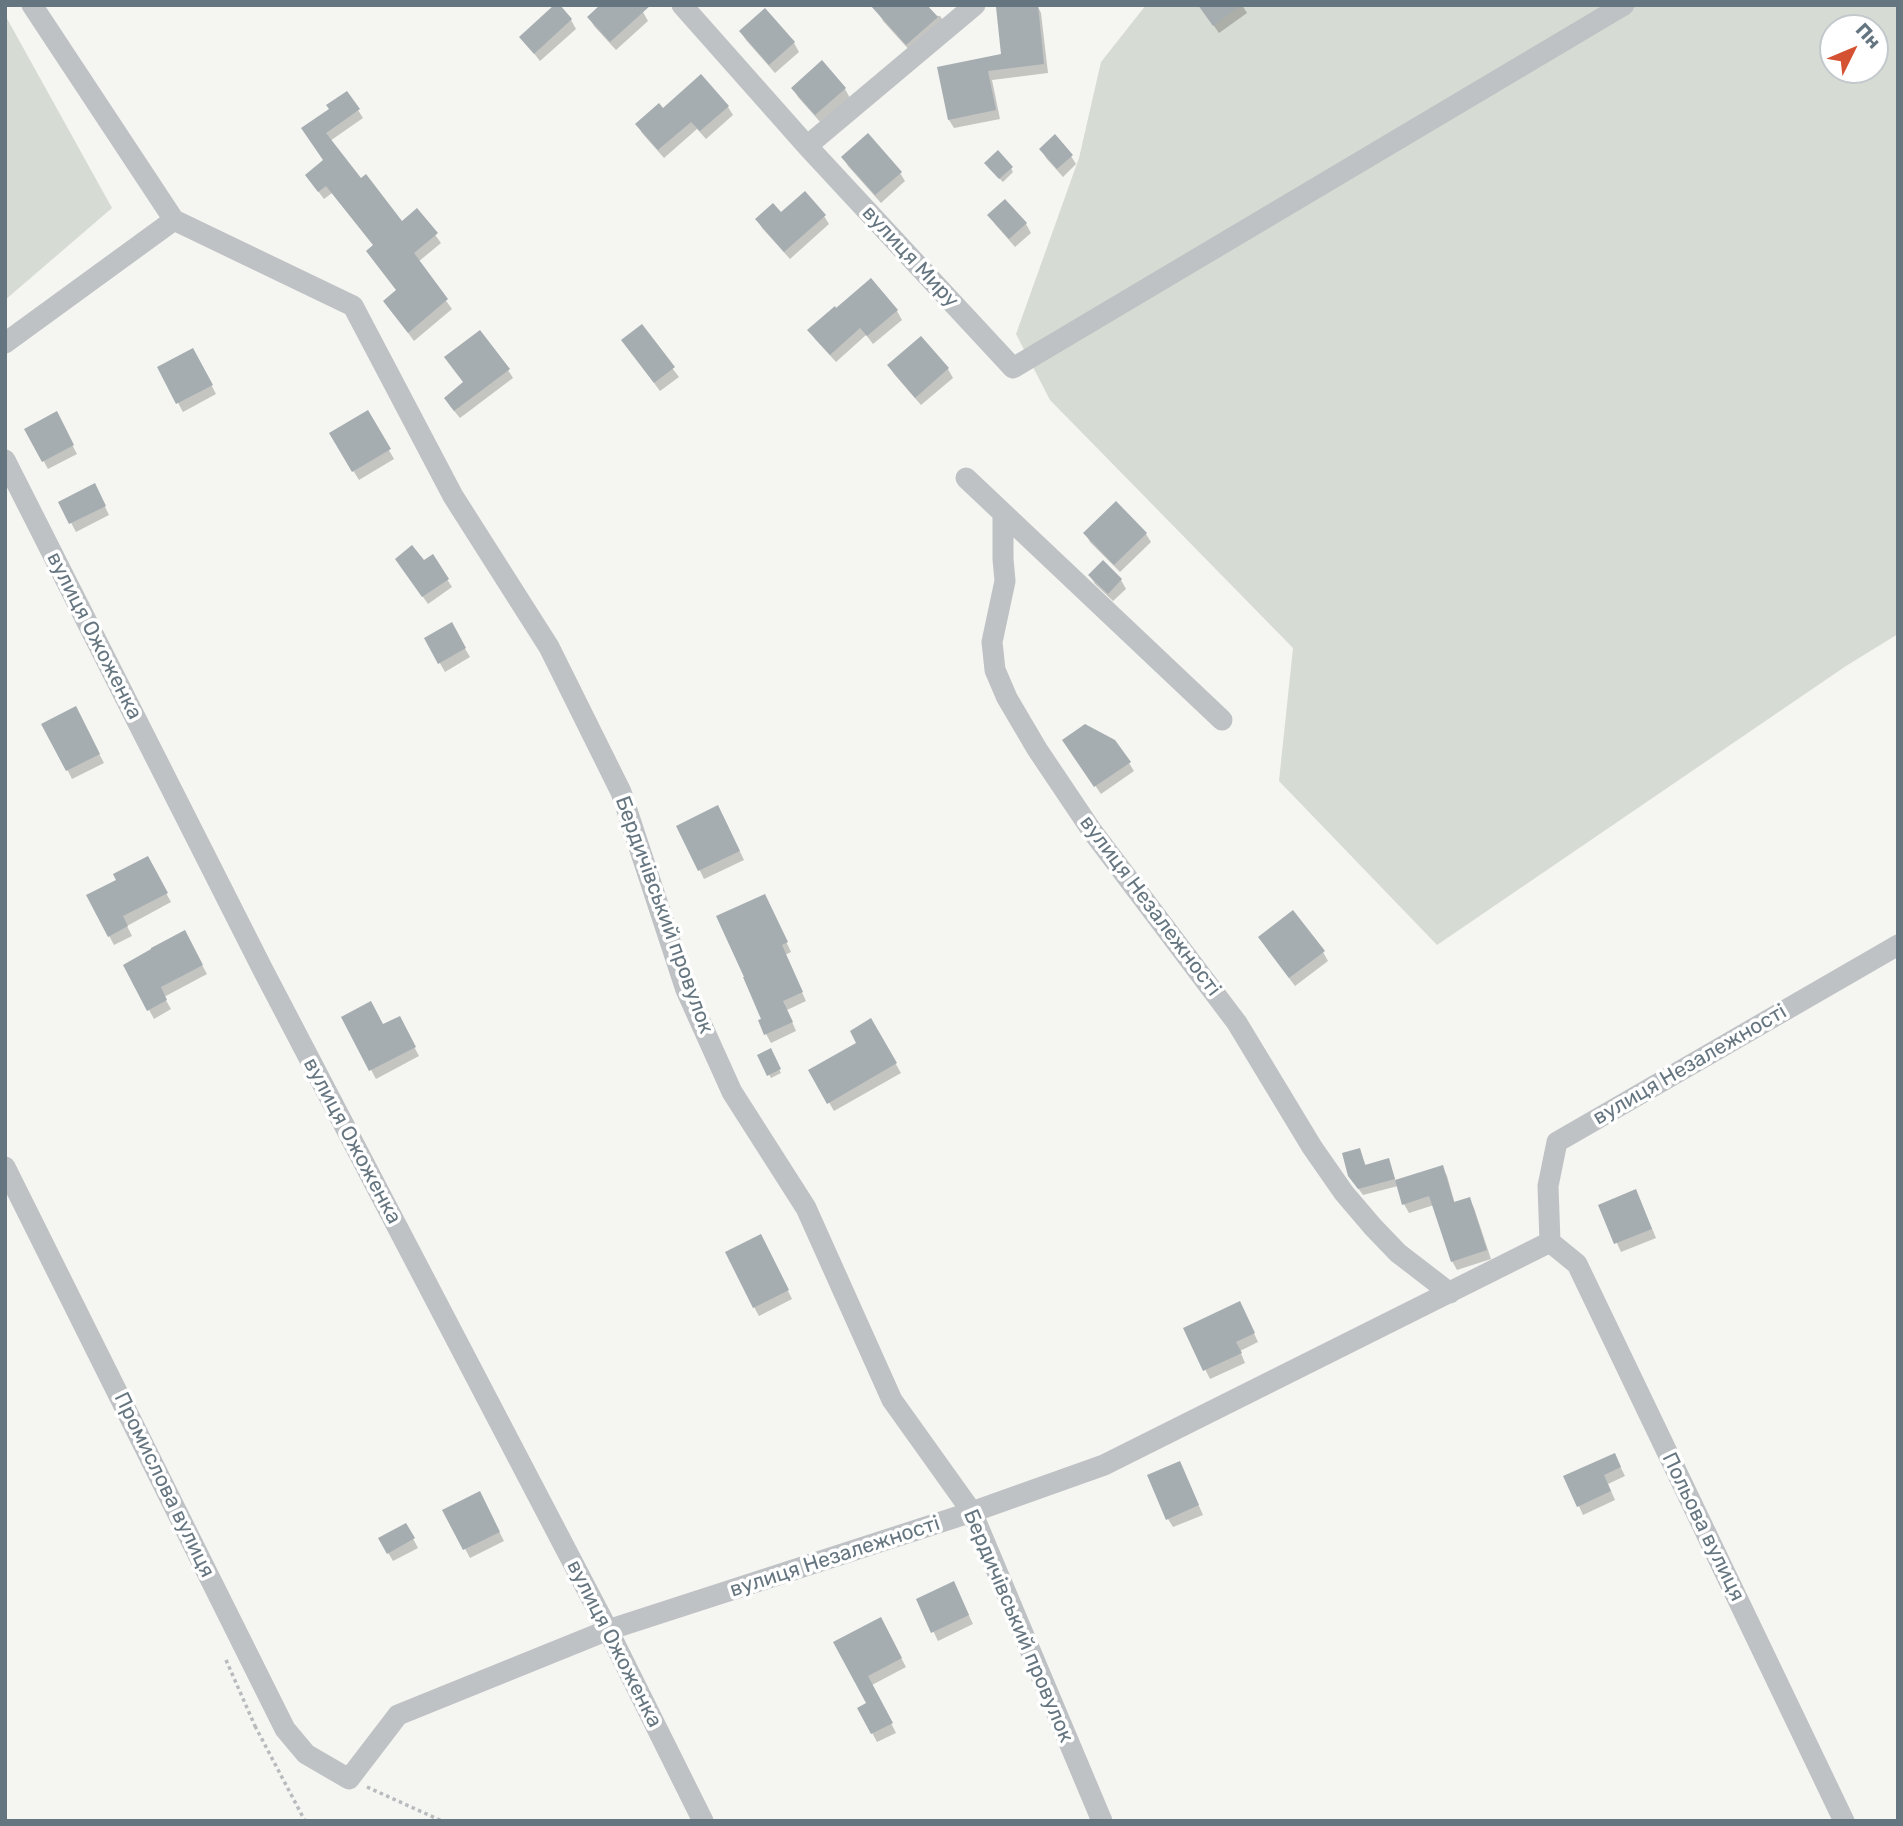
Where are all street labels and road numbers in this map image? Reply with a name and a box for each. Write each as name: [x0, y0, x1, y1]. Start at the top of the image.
street label: вулиця Миру: [856, 201, 964, 313]
street label: вулиця Ожоженка: [41, 548, 147, 724]
street label: Бердичівський провулок: [609, 793, 719, 1037]
street label: вулиця Незалежності: [1074, 811, 1226, 1001]
street label: вулиця Незалежності: [1589, 999, 1791, 1131]
street label: вулиця Ожоженка: [298, 1054, 406, 1228]
street label: Промислова вулиця: [108, 1388, 220, 1582]
street label: Польова вулиця: [1656, 1449, 1750, 1605]
street label: Бердичівський провулок: [957, 1506, 1079, 1746]
street label: вулиця Незалежності: [727, 1511, 943, 1603]
street label: вулиця Ожоженка: [561, 1556, 667, 1732]

